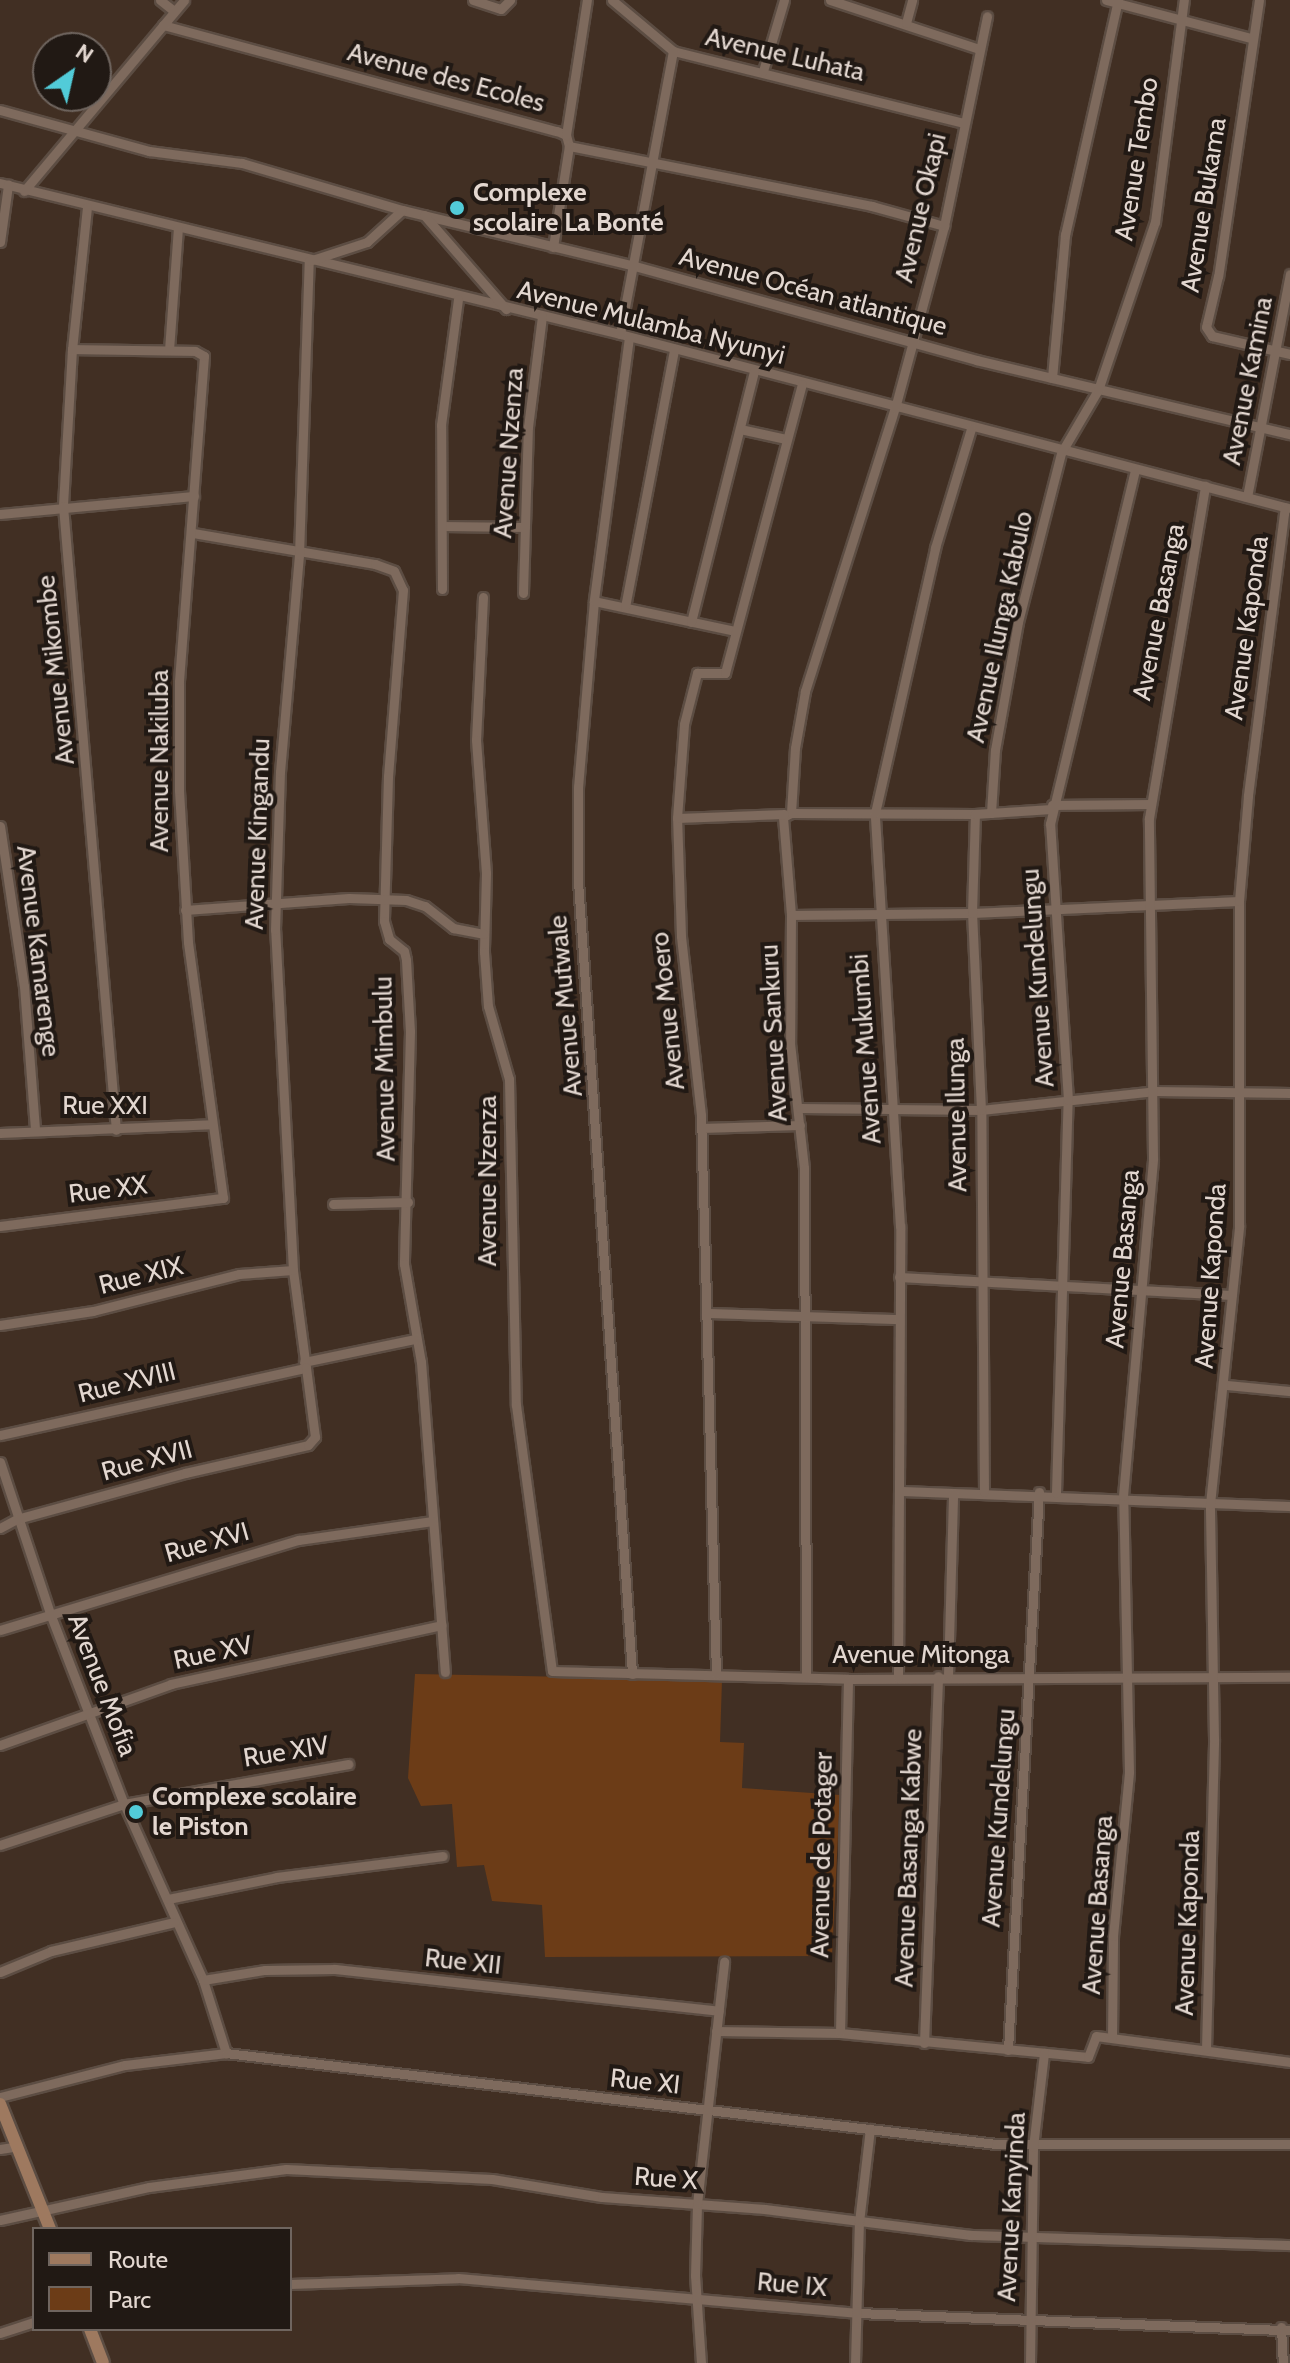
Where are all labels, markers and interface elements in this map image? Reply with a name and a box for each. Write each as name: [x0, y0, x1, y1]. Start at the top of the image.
street label: Avenue Luhata: [702, 22, 868, 88]
north arrow: [32, 32, 112, 112]
street label: Avenue des Ecoles: [344, 37, 548, 119]
text: N: [71, 38, 99, 69]
street label: Avenue Tembo: [1109, 75, 1165, 243]
street label: Avenue Bukama: [1175, 115, 1233, 295]
street label: Avenue Okapi: [889, 130, 953, 286]
place label: Complexe scolaire La Bonté: [473, 177, 664, 238]
marker: Complexe scolaire La Bonté: [448, 199, 466, 217]
street label: Avenue Océan atlantique: [676, 241, 950, 343]
street label: Avenue Mulamba Nyunyi: [514, 275, 788, 371]
street label: Avenue Kamina: [1216, 294, 1280, 468]
street label: Avenue Nzenza: [487, 367, 531, 539]
street label: Avenue Ilunga Kabulo: [960, 508, 1040, 746]
street label: Avenue Basanga: [1127, 521, 1191, 703]
street label: Avenue Kaponda: [1219, 534, 1275, 722]
street label: Avenue Mikombe: [31, 574, 81, 766]
street label: Avenue Nakiluba: [144, 670, 176, 852]
street label: Avenue Kingandu: [239, 738, 277, 930]
street label: Avenue Kamarenge: [10, 844, 66, 1058]
street label: Avenue Kundelungu: [1015, 868, 1061, 1088]
street label: Avenue Mutwale: [543, 914, 589, 1098]
street label: Avenue Moero: [644, 930, 692, 1092]
street label: Avenue Sankuru: [754, 944, 794, 1122]
street label: Avenue Mukumbi: [844, 953, 888, 1145]
street label: Avenue Mimbulu: [368, 976, 402, 1162]
street label: Avenue Ilunga: [940, 1038, 974, 1192]
street label: Rue XXI: [62, 1090, 148, 1122]
street label: Avenue Nzenza: [472, 1096, 504, 1266]
street label: Avenue Basanga: [1100, 1168, 1146, 1350]
street label: Rue XX: [67, 1170, 149, 1210]
street label: Avenue Kaponda: [1189, 1182, 1233, 1370]
street label: Rue XIX: [96, 1251, 186, 1301]
street label: Rue XVIII: [75, 1356, 179, 1410]
street label: Rue XVII: [98, 1434, 196, 1488]
street label: Rue XVI: [161, 1516, 253, 1570]
street label: Avenue Mofia: [61, 1609, 143, 1761]
street label: Rue XV: [171, 1629, 255, 1677]
street label: Avenue Mitonga: [832, 1639, 1010, 1671]
street label: Avenue Kundelungu: [976, 1708, 1022, 1928]
street label: Avenue Basanga Kabwe: [889, 1728, 929, 1988]
street label: Rue XIV: [241, 1730, 331, 1774]
street label: Avenue de Potager: [805, 1752, 839, 1958]
place label: Complexe scolaire le Piston: [152, 1781, 357, 1842]
marker: Complexe scolaire le Piston: [127, 1803, 145, 1821]
street label: Avenue Basanga: [1076, 1814, 1120, 1996]
street label: Avenue Kaponda: [1169, 1830, 1207, 2016]
street label: Rue XII: [423, 1942, 503, 1982]
street label: Rue XI: [608, 2063, 682, 2101]
street label: Avenue Kanyinda: [991, 2111, 1033, 2303]
street label: Rue X: [633, 2161, 699, 2197]
legend: [32, 2227, 292, 2331]
text: Route: [108, 2245, 168, 2274]
street label: Rue IX: [756, 2266, 828, 2304]
text: Parc: [108, 2285, 151, 2314]

